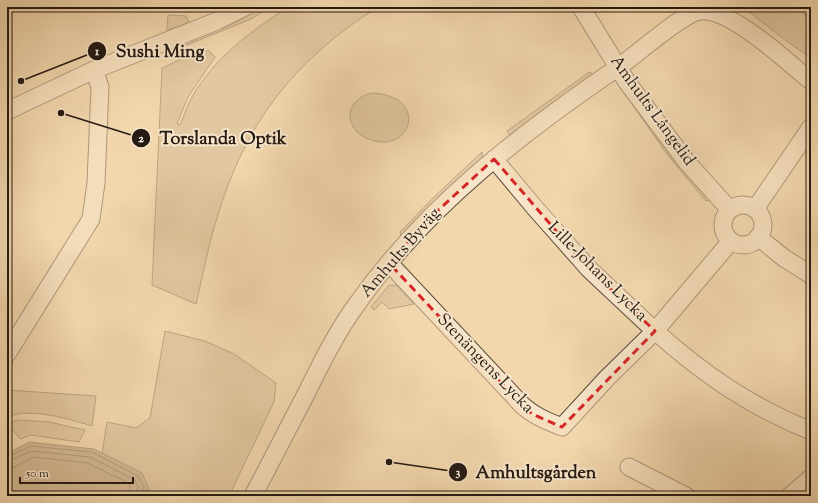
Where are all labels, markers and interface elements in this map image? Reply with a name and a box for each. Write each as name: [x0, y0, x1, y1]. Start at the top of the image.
callout: Sushi Ming: [87, 36, 212, 66]
text: Sushi Ming: [116, 40, 205, 66]
text: 1: [94, 43, 100, 61]
street label: Amhults Långelid: [604, 51, 701, 171]
callout: Torslanda Optik: [131, 123, 294, 153]
text: Torslanda Optik: [159, 127, 287, 153]
text: 2: [138, 130, 144, 148]
street label: Amhults Byväg: [355, 203, 447, 303]
street label: Lille-Johans Lycka: [542, 217, 652, 327]
street label: Stenängens Lycka: [431, 309, 539, 419]
callout: Amhultsgården: [448, 457, 605, 487]
scale bar: [20, 459, 133, 485]
text: Amhultsgården: [476, 461, 597, 487]
text: 3: [456, 464, 461, 482]
text: 50 m: [25, 465, 49, 483]

